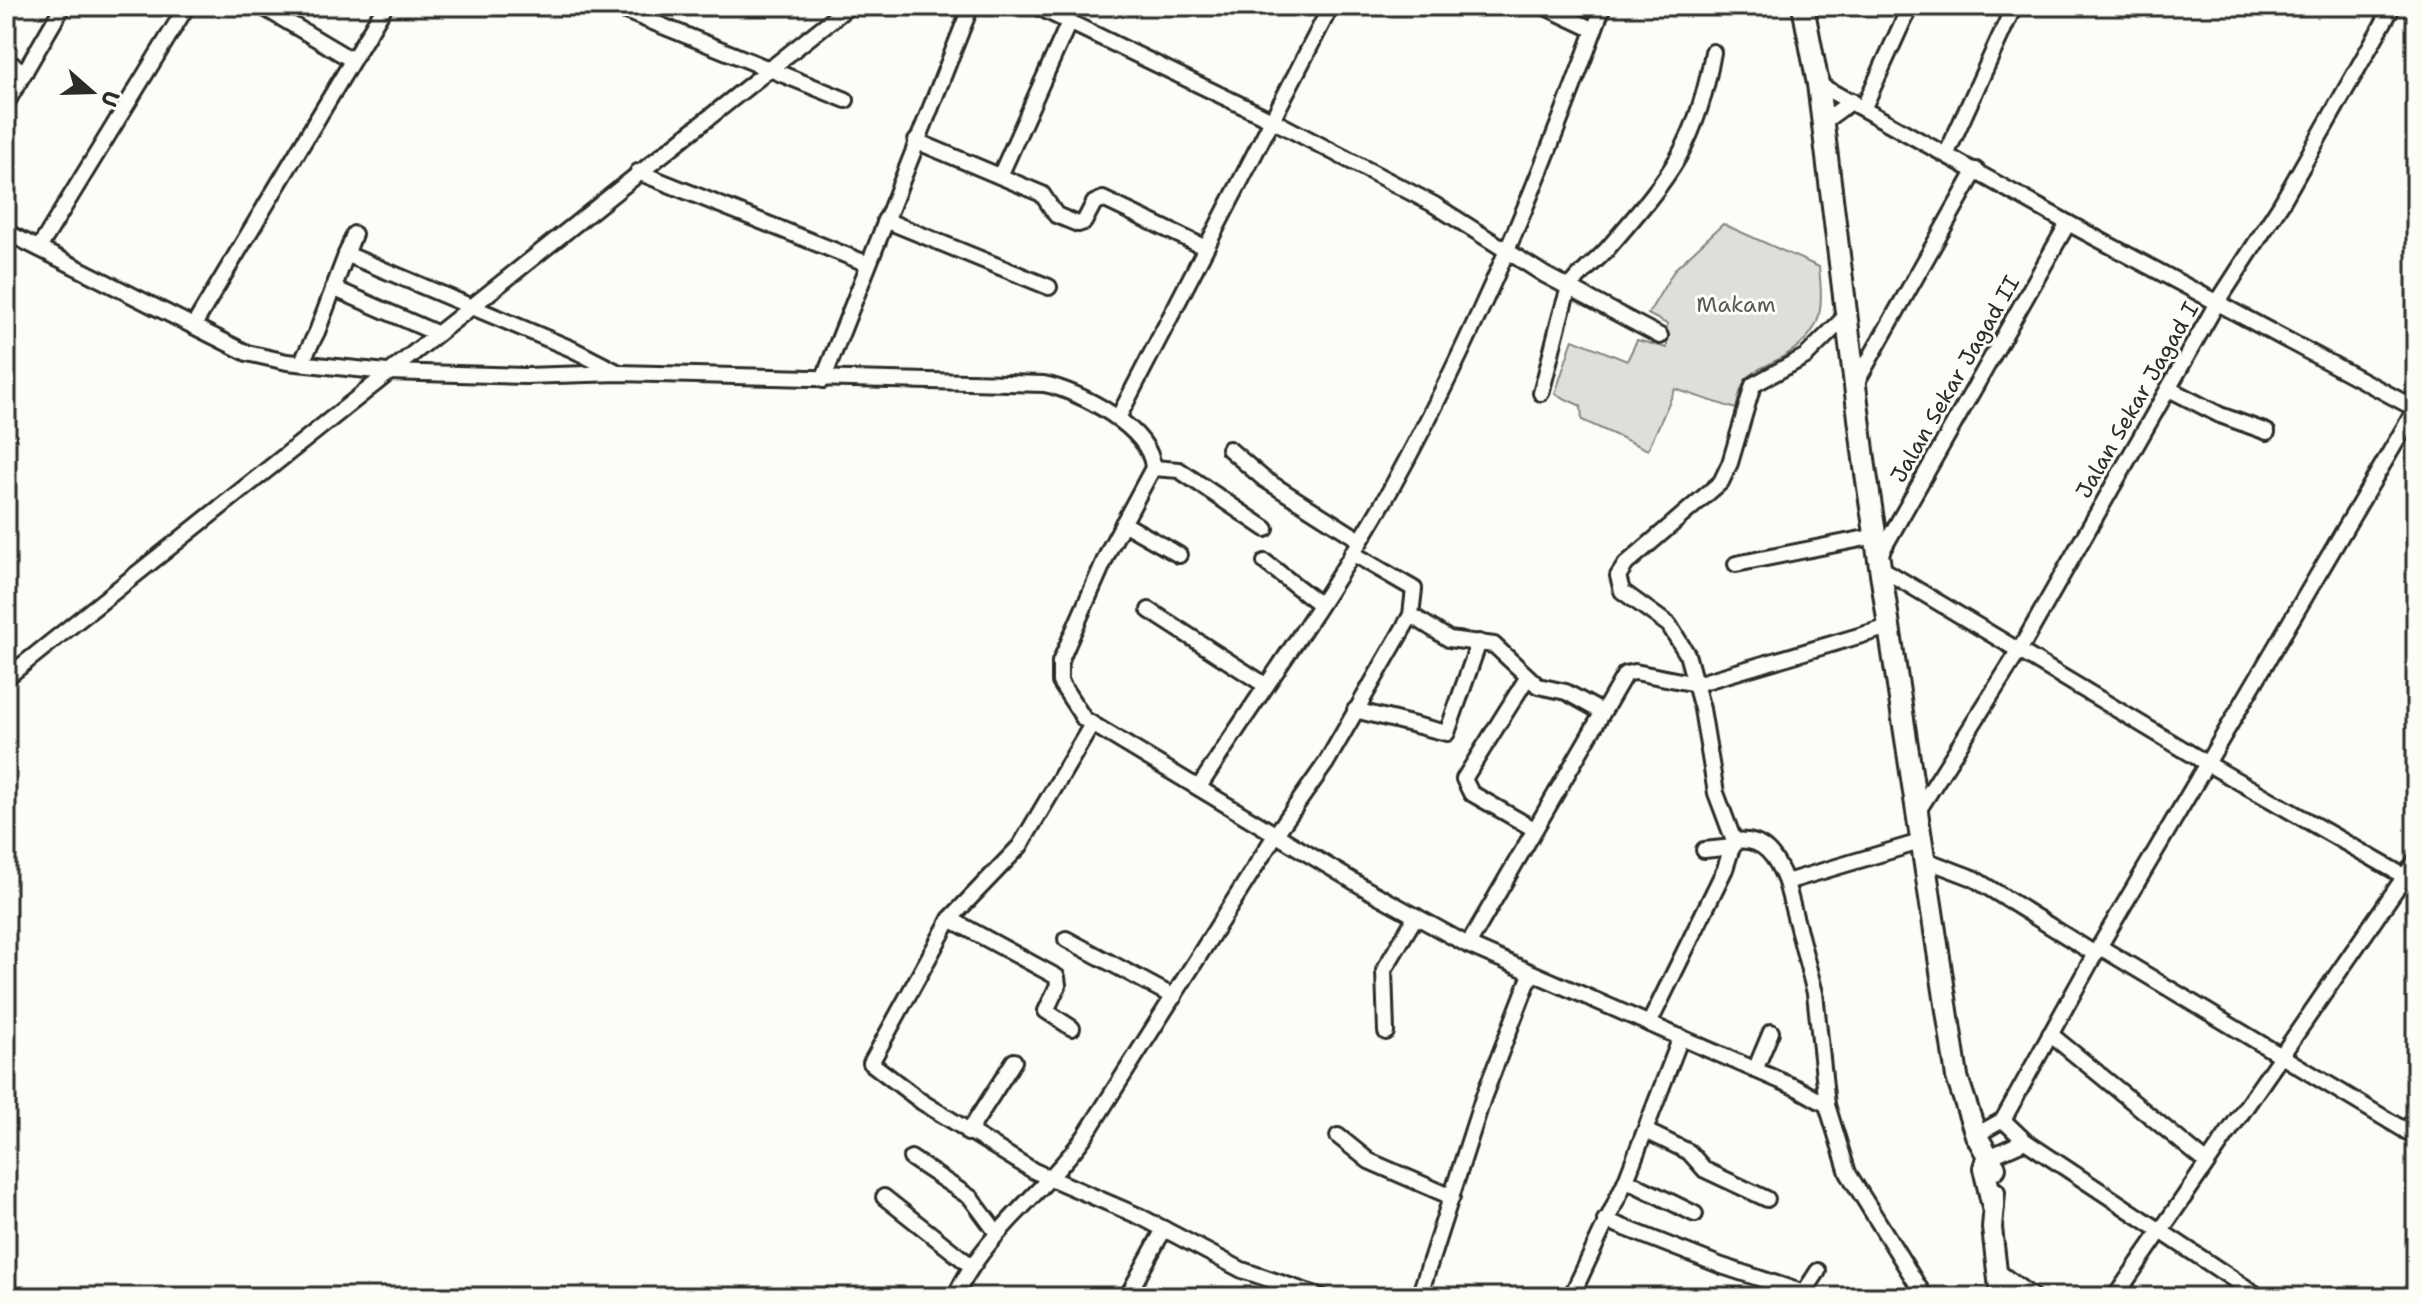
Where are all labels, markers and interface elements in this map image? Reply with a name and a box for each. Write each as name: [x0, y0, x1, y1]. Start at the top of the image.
north arrow: [52, 52, 132, 132]
text: U: [94, 87, 127, 111]
street label: Jalan Sekar Jagad II: [1884, 270, 2026, 488]
park label: Makam: [1696, 290, 1776, 319]
street label: Jalan Sekar Jagad I: [2069, 297, 2205, 503]

